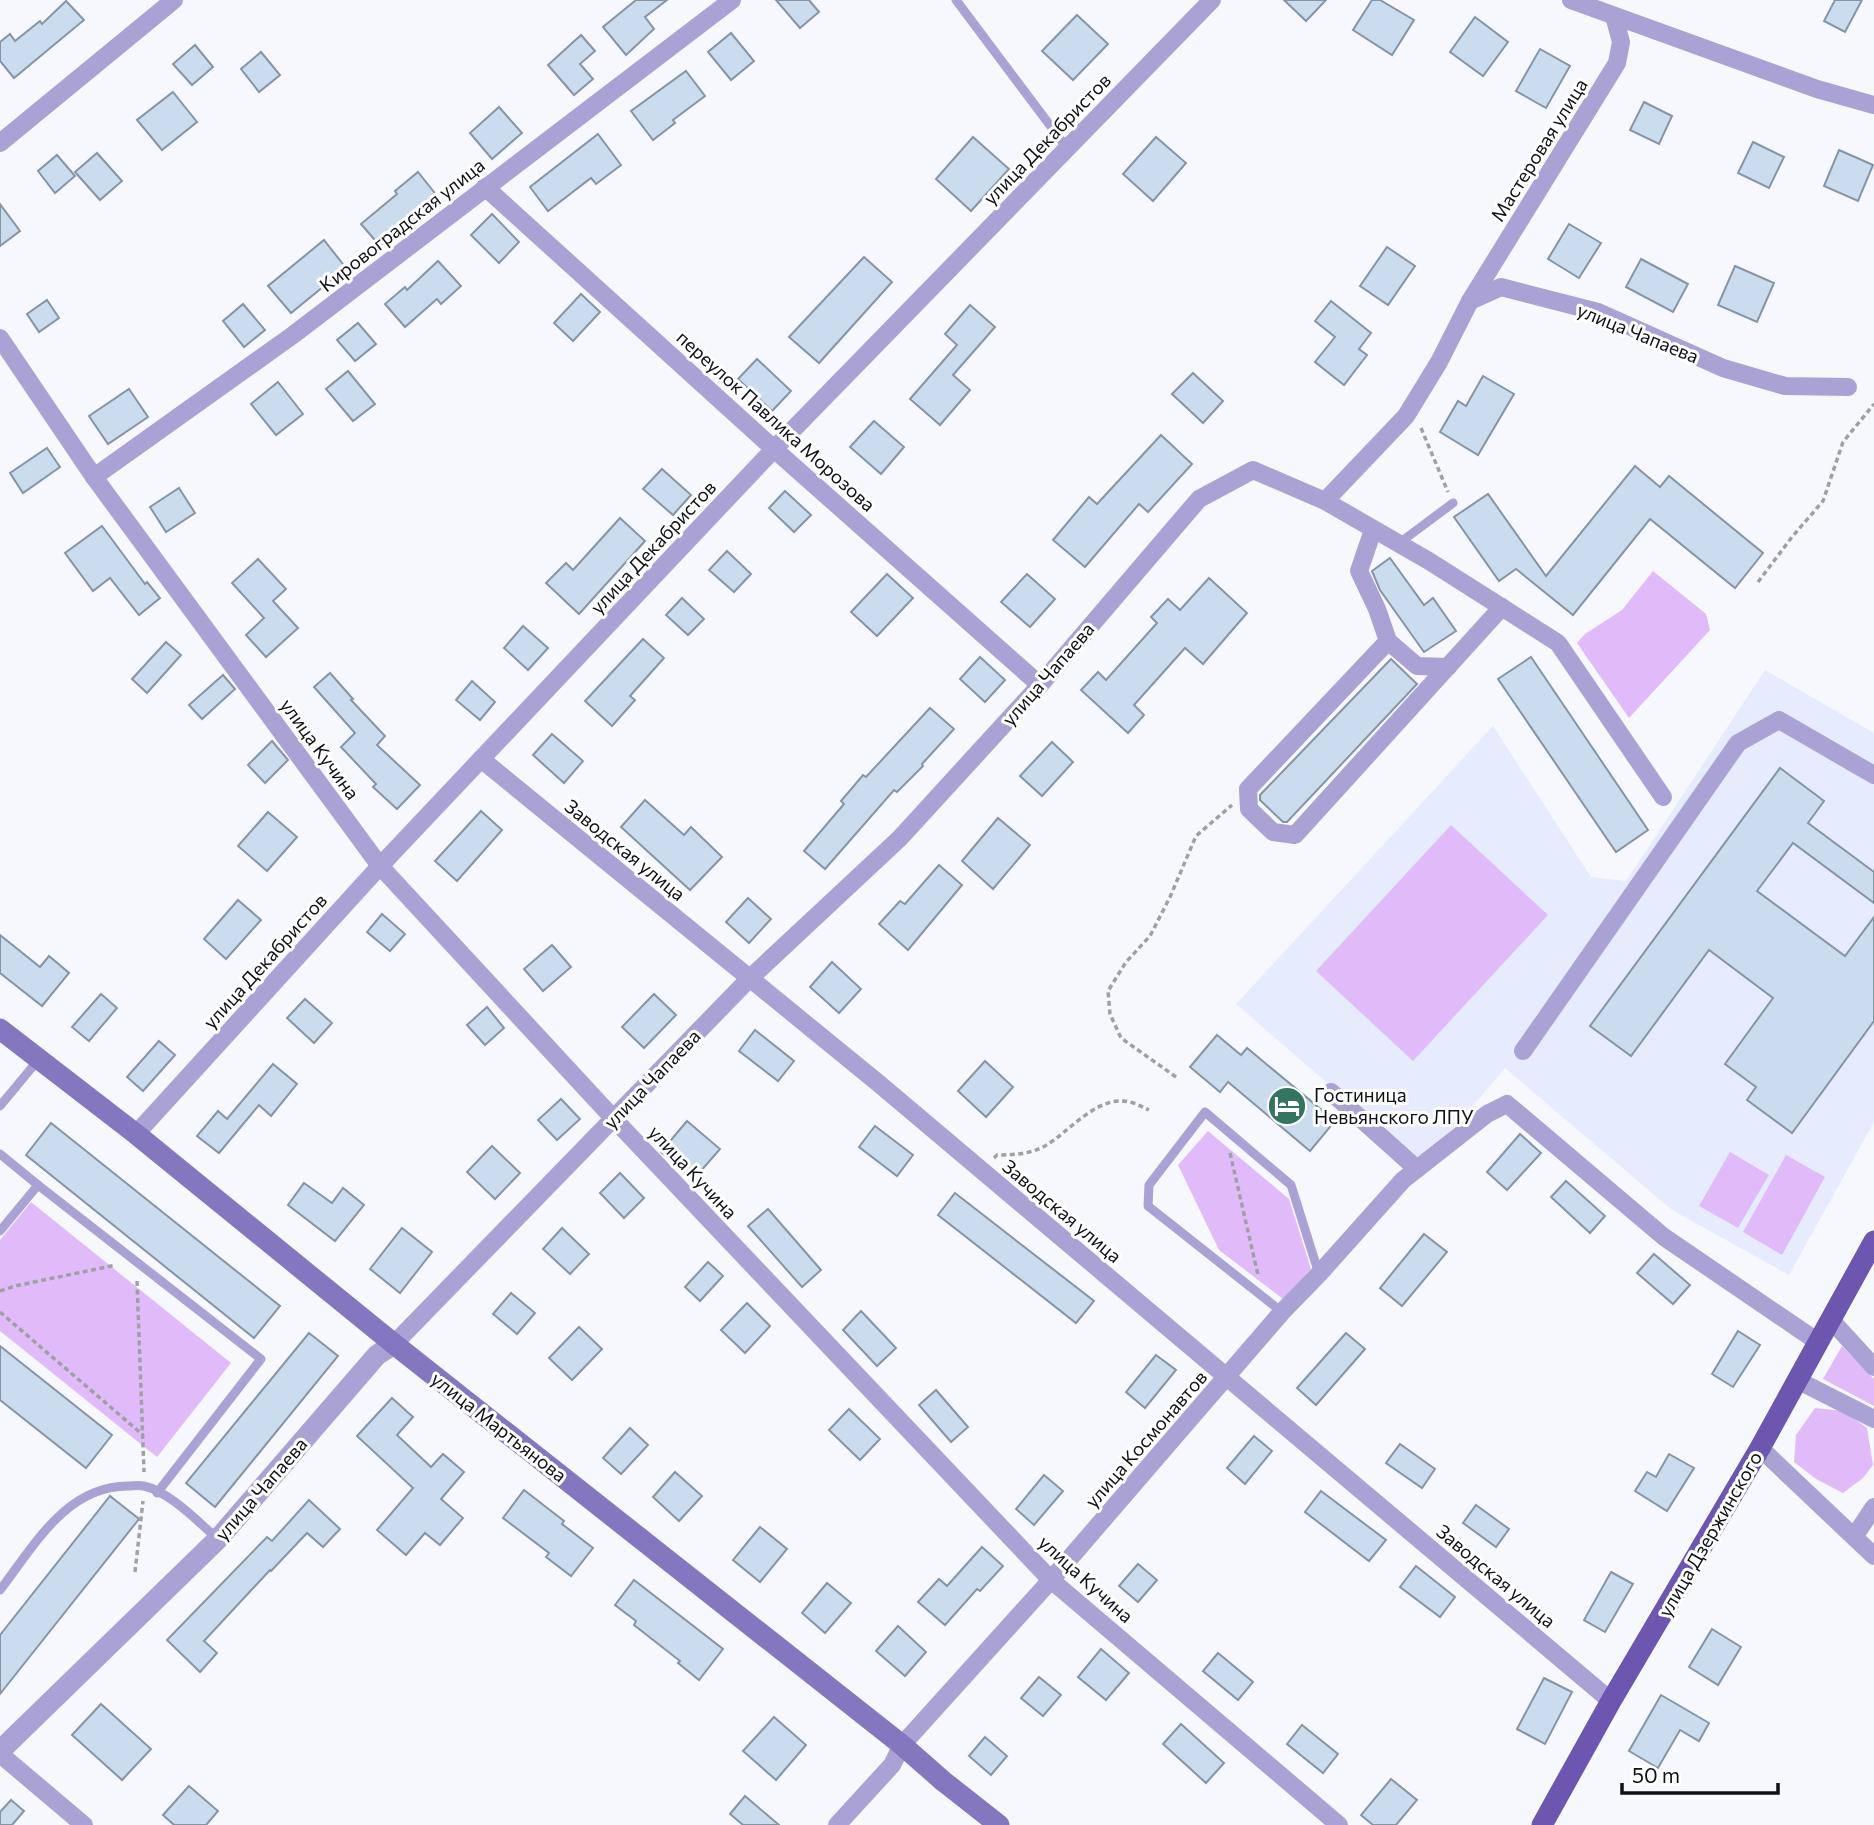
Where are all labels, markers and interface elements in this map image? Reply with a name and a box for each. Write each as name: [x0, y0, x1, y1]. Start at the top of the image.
street label: улица Декабристов: [978, 68, 1115, 209]
street label: Мастеровая улица: [1485, 74, 1592, 225]
street label: Кировоградская улица: [315, 153, 489, 296]
street label: улица Чапаева: [1574, 298, 1702, 367]
street label: переулок Павлика Морозова: [672, 325, 880, 516]
street label: улица Декабристов: [585, 475, 720, 618]
street label: улица Чапаева: [997, 617, 1099, 730]
street label: улица Кучина: [276, 694, 365, 804]
street label: Заводская улица: [561, 794, 690, 905]
street label: улица Декабристов: [198, 888, 331, 1033]
street label: улица Чапаева: [599, 1024, 705, 1133]
place label: Гостиница Невьянского ЛПУ: [1314, 1083, 1474, 1128]
hotel icon: Гостиница Невьянского ЛПУ: [1266, 1085, 1308, 1127]
street label: улица Кучина: [644, 1120, 742, 1223]
street label: Заводская улица: [998, 1154, 1126, 1267]
street label: улица Космонавтов: [1080, 1365, 1211, 1512]
street label: улица Мартьянова: [427, 1367, 571, 1487]
street label: улица Чапаева: [210, 1432, 312, 1545]
street label: улица Дзержинского: [1653, 1447, 1766, 1621]
street label: Заводская улица: [1432, 1519, 1560, 1632]
street label: улица Кучина: [1034, 1530, 1138, 1627]
scale bar: [1622, 1752, 1778, 1796]
text: 50 m: [1632, 1762, 1680, 1787]

